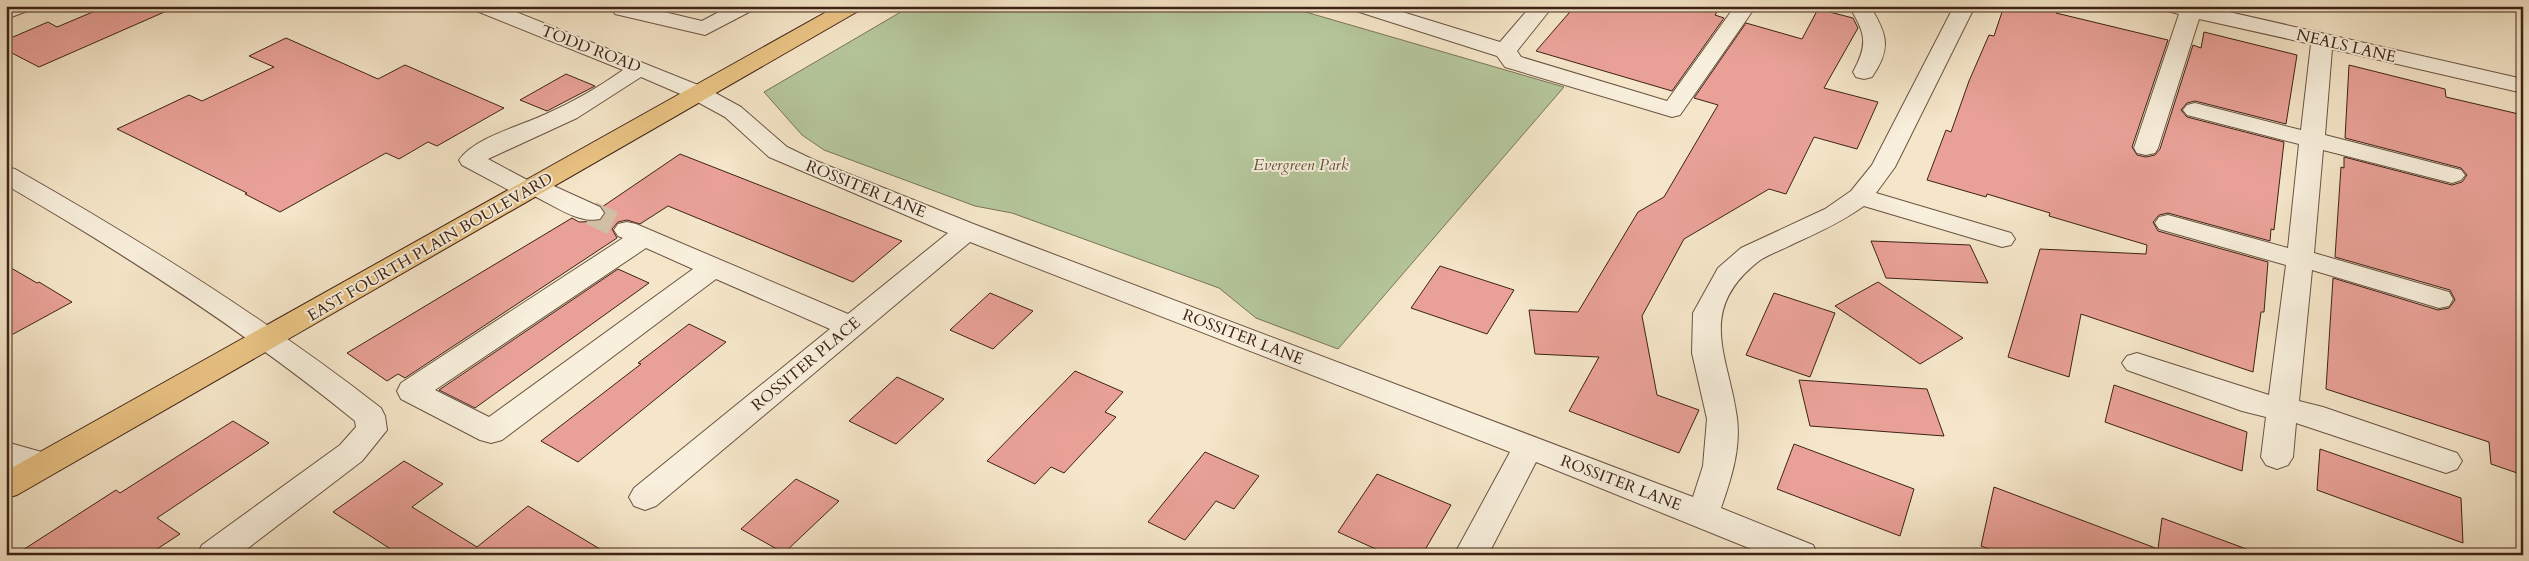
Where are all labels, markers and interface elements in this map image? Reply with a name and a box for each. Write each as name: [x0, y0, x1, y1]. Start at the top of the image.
street label: TODD ROAD: [538, 20, 644, 78]
street label: NEALS LANE: [2294, 24, 2398, 68]
park label: Evergreen Park: [1253, 154, 1349, 176]
street label: ROSSITER LANE: [803, 155, 930, 223]
street label: EAST FOURTH PLAIN BOULEVARD: [303, 167, 557, 327]
street label: ROSSITER LANE: [1179, 304, 1307, 370]
street label: ROSSITER PLACE: [747, 312, 865, 416]
street label: ROSSITER LANE: [1557, 450, 1685, 516]

